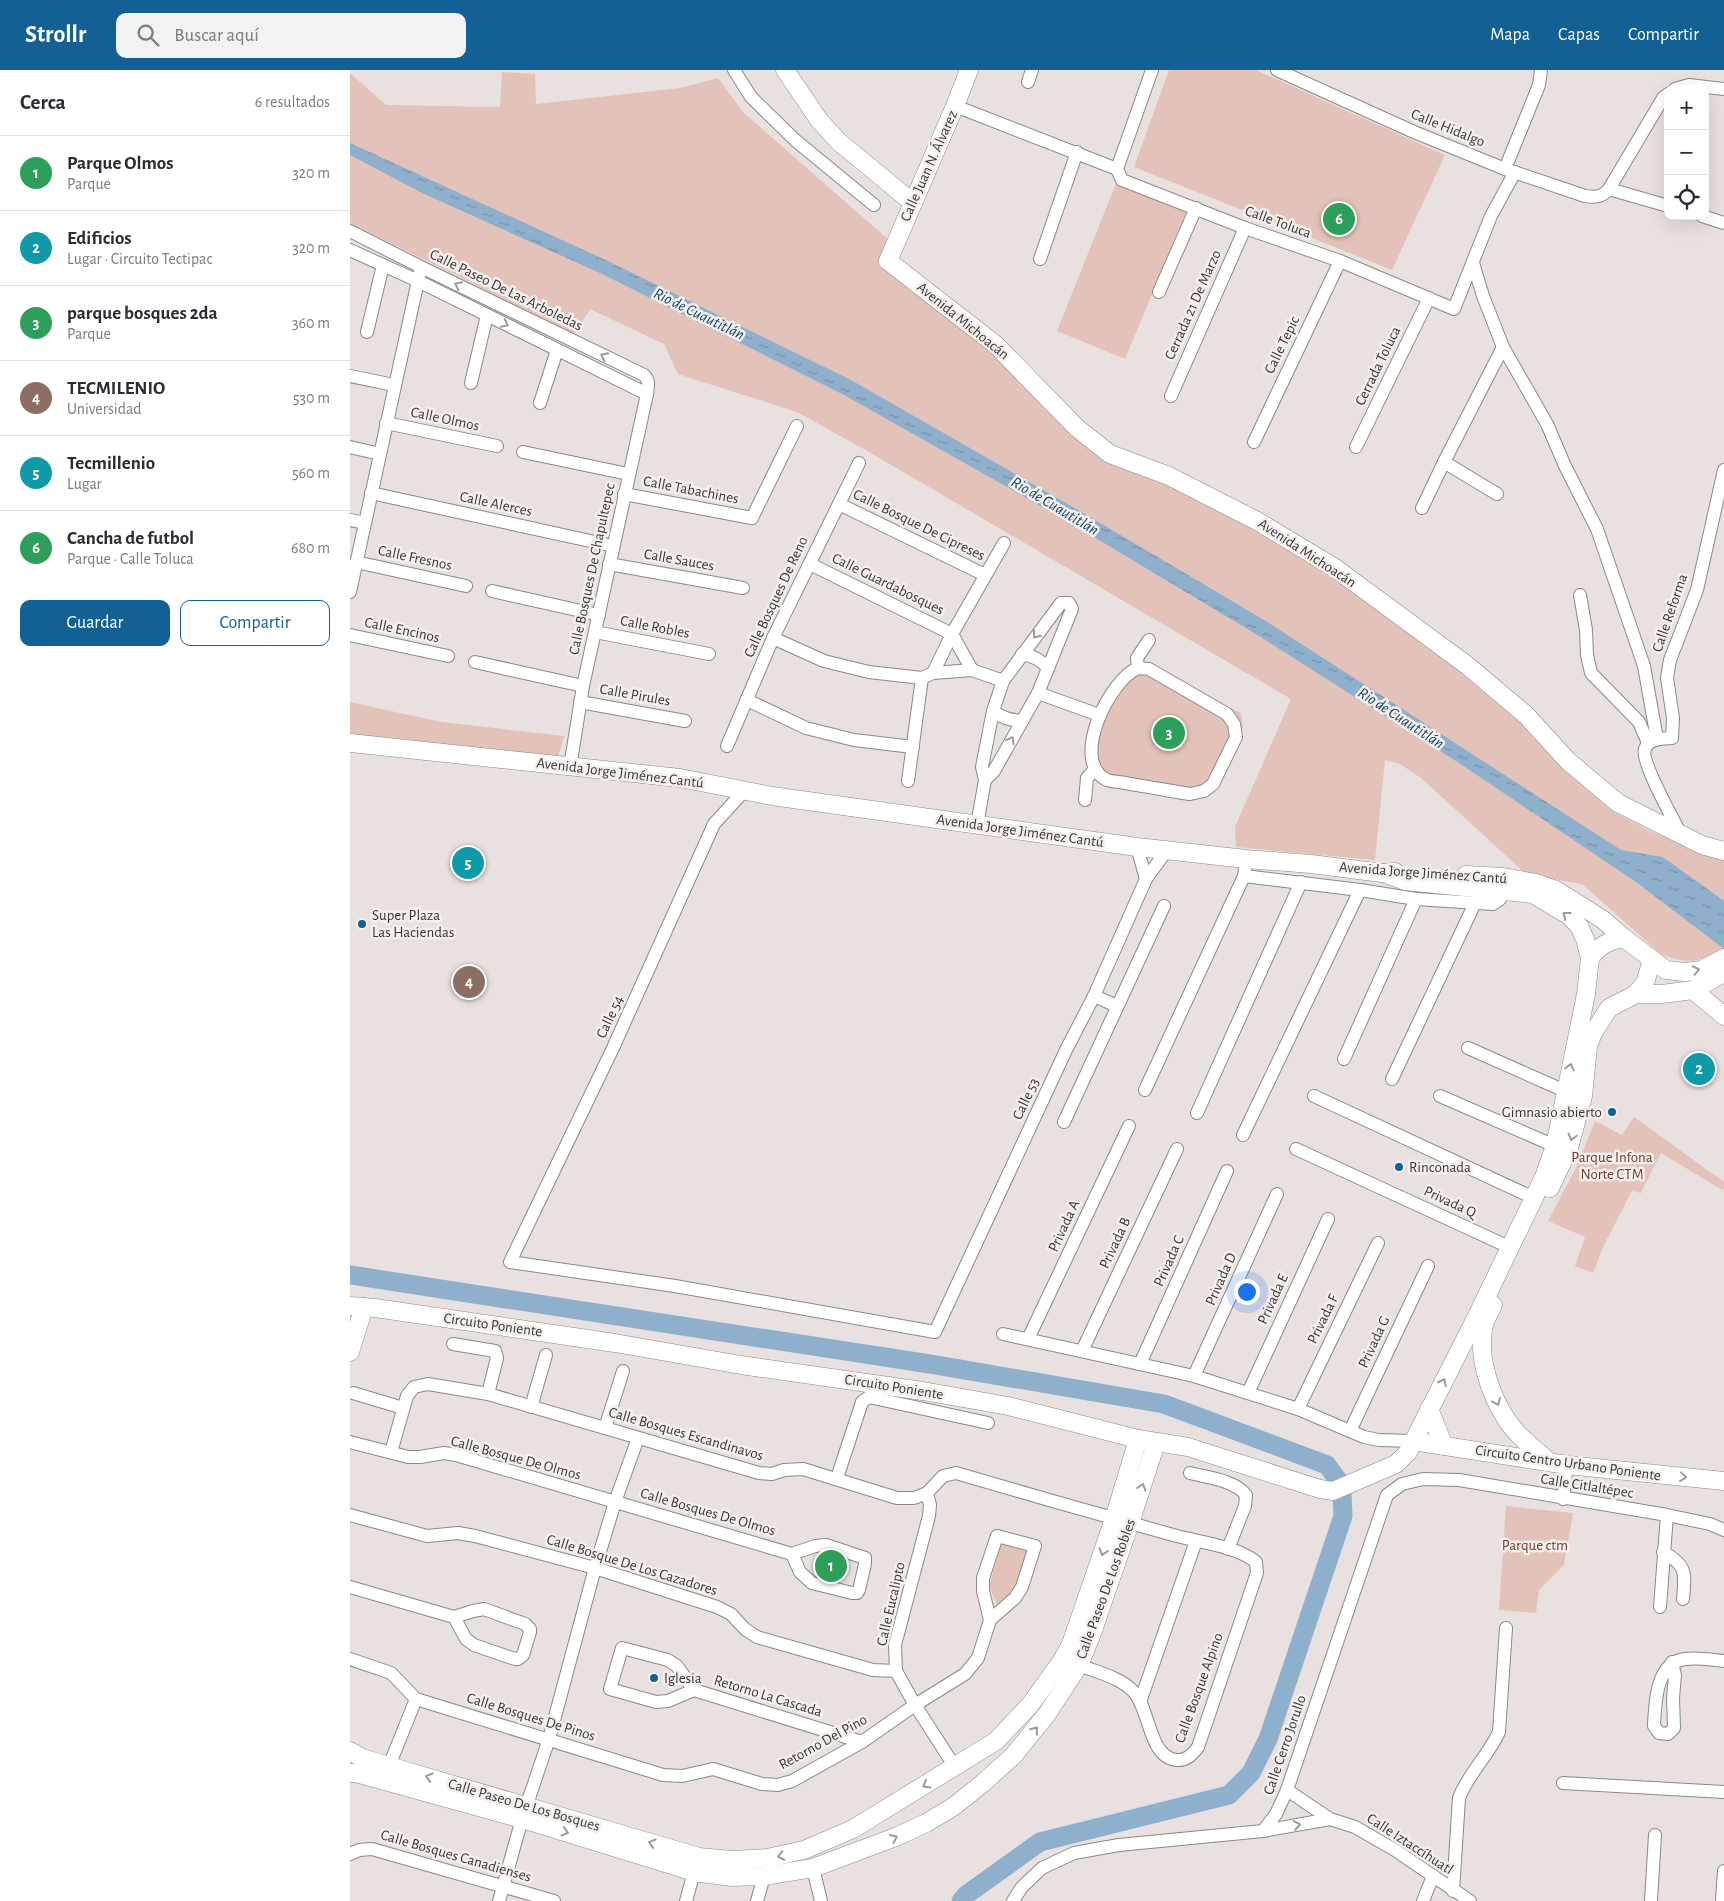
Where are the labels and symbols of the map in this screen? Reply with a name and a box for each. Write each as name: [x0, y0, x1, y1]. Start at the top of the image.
street label: Calle Hidalgo: [1409, 106, 1487, 150]
street label: Calle Juan N. Álvarez: [896, 108, 960, 224]
pin: 6: [1323, 200, 1355, 238]
street label: Calle Toluca: [1243, 203, 1313, 241]
street label: Calle Paseo De Las Arboledas: [427, 246, 585, 334]
street label: Cerrada 21 De Marzo: [1162, 248, 1224, 362]
street label: Avenida Michoacán: [914, 279, 1012, 363]
one-way arrow: [454, 281, 463, 291]
water label: Rio de Cuautitlán: [651, 285, 747, 343]
street label: Calle Tepic: [1262, 314, 1302, 376]
one-way arrow: [500, 318, 509, 328]
street label: Cerrada Toluca: [1352, 324, 1404, 408]
one-way arrow: [600, 351, 609, 362]
street label: Calle Olmos: [409, 404, 481, 434]
street label: Calle Tabachines: [642, 473, 740, 507]
water label: Rio de Cuautitlán: [1009, 474, 1101, 538]
street label: Calle Bosques De Chapultepec: [566, 482, 618, 656]
street label: Calle Bosque De Cipreses: [851, 487, 987, 563]
street label: Calle Alerces: [458, 489, 534, 519]
street label: Avenida Michoacán: [1255, 516, 1359, 590]
street label: Calle Bosques De Reno: [741, 534, 811, 660]
street label: Calle Fresnos: [377, 543, 453, 573]
street label: Calle Sauces: [643, 546, 715, 574]
street label: Calle Guardabosques: [830, 550, 946, 618]
street label: Calle Reforma: [1650, 572, 1690, 654]
street label: Calle Robles: [619, 613, 691, 641]
street label: Calle Encinos: [363, 615, 441, 645]
one-way arrow: [1033, 629, 1042, 639]
street label: Calle Pirules: [598, 681, 672, 709]
water label: Rio de Cuautitlán: [1355, 684, 1447, 752]
pin: 3: [1153, 714, 1185, 752]
one-way arrow: [1005, 736, 1015, 745]
street label: Avenida Jorge Jiménez Cantú: [536, 755, 705, 791]
street label: Avenida Jorge Jiménez Cantú: [936, 812, 1105, 850]
pin: 5: [452, 844, 484, 882]
street label: Avenida Jorge Jiménez Cantú: [1339, 860, 1508, 886]
place label: Super Plaza Las Haciendas: [372, 908, 454, 940]
one-way arrow: [1563, 912, 1572, 920]
marker: Super Plaza Las Haciendas: [356, 918, 368, 930]
pin: 4: [453, 963, 485, 1001]
one-way arrow: [1692, 965, 1701, 976]
street label: Calle 54: [594, 993, 626, 1041]
pin: 2: [1683, 1050, 1715, 1088]
one-way arrow: [1564, 1063, 1575, 1072]
street label: Calle 53: [1010, 1076, 1042, 1122]
place label: Gimnasio abierto: [1502, 1105, 1602, 1120]
marker: Gimnasio abierto: [1606, 1106, 1618, 1118]
one-way arrow: [1568, 1132, 1578, 1140]
park label: Parque Infona Norte CTM: [1571, 1150, 1653, 1182]
place label: Rinconada: [1409, 1160, 1471, 1175]
marker: Rinconada: [1393, 1161, 1405, 1173]
street label: Privada Q: [1422, 1183, 1480, 1221]
street label: Privada A: [1046, 1198, 1083, 1254]
street label: Privada B: [1097, 1215, 1133, 1271]
street label: Privada C: [1151, 1233, 1187, 1289]
street label: Privada D: [1203, 1250, 1239, 1308]
street label: Privada E: [1255, 1272, 1291, 1326]
your location: [1234, 1279, 1260, 1305]
street label: Privada F: [1305, 1292, 1342, 1346]
street label: Circuito Poniente: [443, 1311, 543, 1339]
street label: Privada G: [1356, 1314, 1392, 1370]
street label: Circuito Poniente: [844, 1372, 944, 1402]
one-way arrow: [1437, 1378, 1447, 1387]
one-way arrow: [1490, 1397, 1501, 1406]
street label: Calle Bosques Escandinavos: [607, 1405, 765, 1463]
street label: Calle Bosque De Olmos: [449, 1433, 583, 1483]
street label: Circuito Centro Urbano Poniente: [1474, 1443, 1662, 1483]
street label: Calle Citlaltépec: [1539, 1471, 1635, 1501]
one-way arrow: [1679, 1471, 1687, 1482]
one-way arrow: [1136, 1483, 1146, 1491]
street label: Calle Bosques De Olmos: [639, 1486, 777, 1538]
street label: Calle Paseo De Los Robles: [1074, 1517, 1138, 1661]
street label: Calle Bosque De Los Cazadores: [545, 1532, 719, 1598]
park label: Parque ctm: [1502, 1538, 1568, 1553]
pin: 1: [815, 1547, 847, 1585]
one-way arrow: [1099, 1548, 1109, 1556]
street label: Calle Eucalipto: [874, 1561, 908, 1647]
street label: Calle Bosque Alpino: [1172, 1631, 1226, 1745]
place label: Iglesia: [664, 1671, 702, 1686]
marker: Iglesia: [648, 1672, 660, 1684]
street label: Retorno La Cascada: [712, 1672, 824, 1720]
street label: Calle Bosques De Pinos: [465, 1690, 597, 1744]
street label: Calle Cerro Jorullo: [1261, 1693, 1309, 1797]
street label: Retorno Del Pino: [776, 1712, 870, 1772]
one-way arrow: [1029, 1727, 1037, 1736]
one-way arrow: [426, 1773, 434, 1783]
street label: Calle Paseo De Los Bosques: [446, 1776, 602, 1834]
one-way arrow: [923, 1778, 932, 1788]
street label: Calle Iztaccíhuatl: [1364, 1811, 1456, 1877]
one-way arrow: [1292, 1820, 1301, 1830]
street label: Calle Bosques Canadienses: [379, 1827, 533, 1885]
one-way arrow: [561, 1827, 569, 1837]
one-way arrow: [889, 1834, 897, 1844]
one-way arrow: [649, 1838, 657, 1848]
one-way arrow: [777, 1850, 786, 1860]

